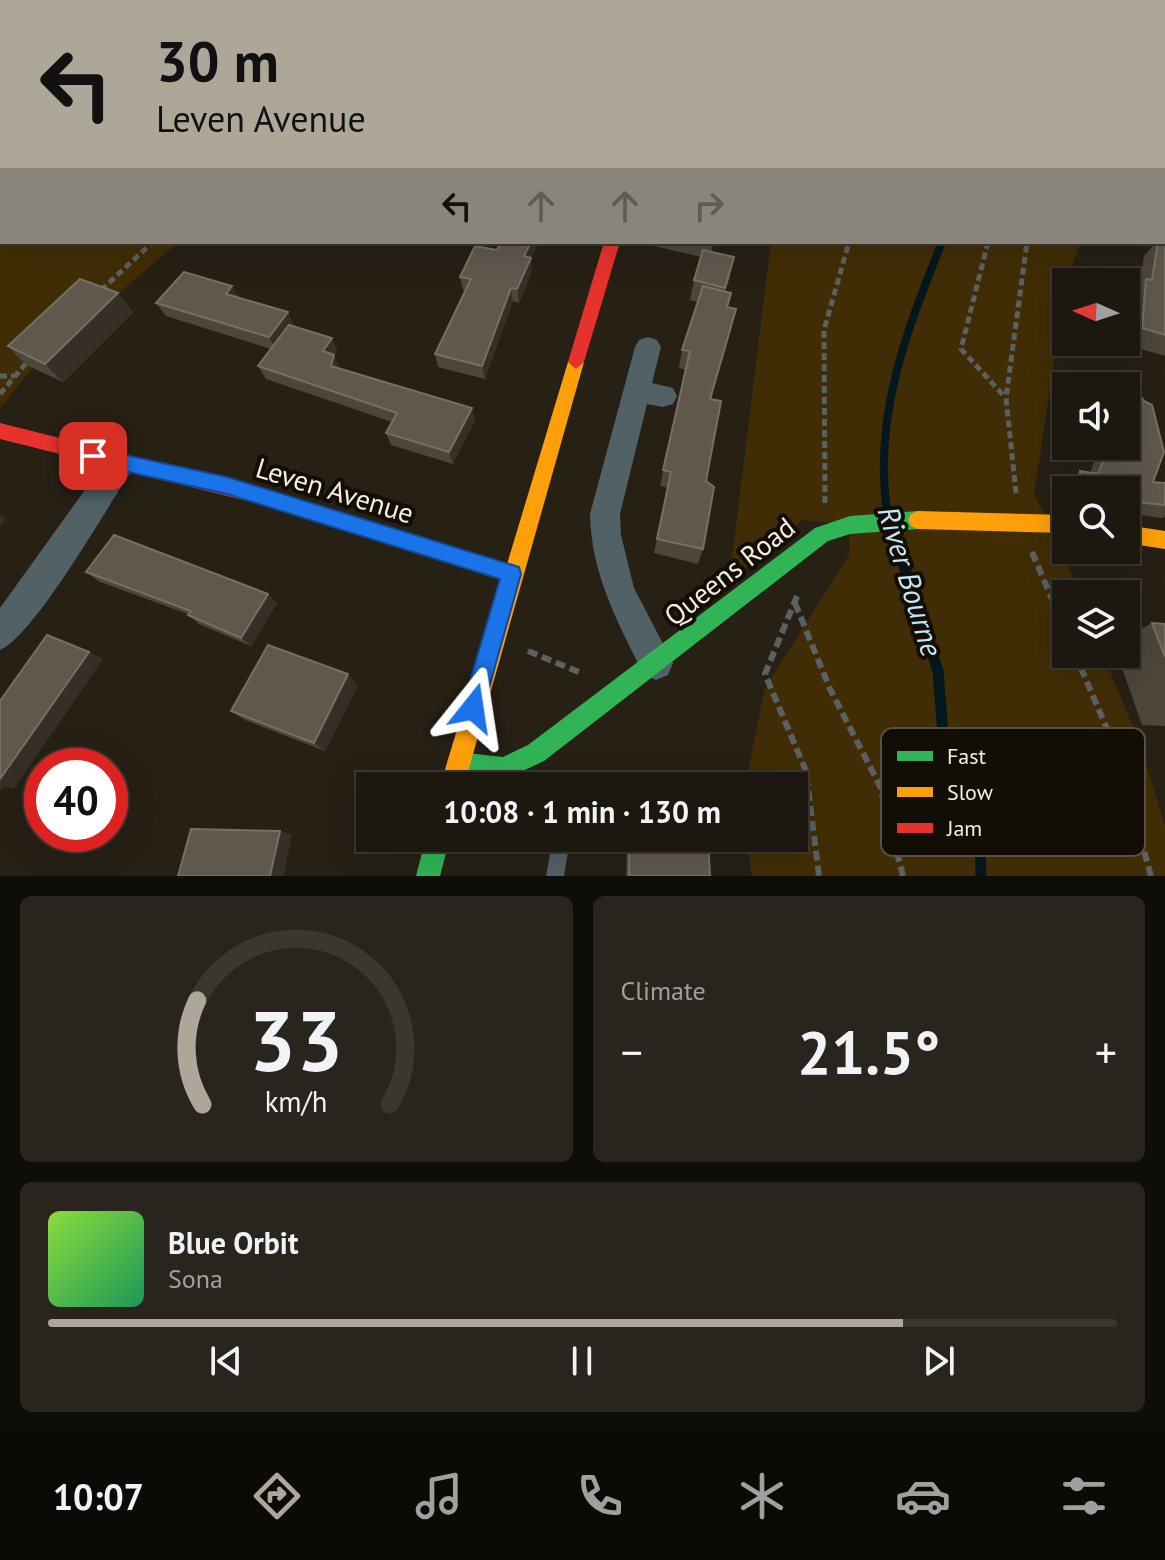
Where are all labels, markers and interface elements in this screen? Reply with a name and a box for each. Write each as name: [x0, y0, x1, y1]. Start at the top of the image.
text: 30 m: [156, 25, 279, 97]
icon: left: [24, 32, 128, 136]
text: Leven Avenue: [156, 95, 366, 142]
icon: left: [435, 184, 479, 228]
icon: ahead: [519, 184, 563, 228]
icon: ahead: [603, 184, 647, 228]
icon: right: [687, 184, 731, 228]
north arrow: [1052, 268, 1140, 356]
map controls: [1052, 268, 1140, 668]
button: sound: [1052, 372, 1140, 460]
pin: [59, 422, 127, 490]
icon: arrive: [71, 434, 115, 478]
street label: Leven Avenue: [252, 448, 418, 532]
button: search: [1052, 476, 1140, 564]
water label: River Bourne: [870, 501, 952, 661]
street label: Queens Road: [656, 508, 802, 634]
button: layers: [1052, 580, 1140, 668]
position arrow: [431, 666, 515, 750]
legend: [881, 728, 1145, 856]
text: Fast: [947, 742, 987, 770]
speed limit sign: 40: [24, 748, 128, 852]
text: Slow: [947, 778, 993, 806]
text: 10:08 · 1 min · 130 m: [443, 792, 721, 831]
text: Jam: [946, 814, 982, 842]
text: Climate: [621, 974, 706, 1007]
text: 33: [249, 986, 343, 1094]
text: 21.5°: [797, 1013, 940, 1091]
text: −: [621, 1023, 643, 1080]
text: +: [1095, 1023, 1117, 1080]
text: km/h: [265, 1083, 328, 1120]
text: Blue Orbit: [168, 1223, 298, 1262]
text: Sona: [168, 1262, 223, 1295]
icon: previous: [204, 1339, 248, 1383]
icon: pause: [560, 1339, 604, 1383]
icon: next: [917, 1339, 961, 1383]
icon: directions: [249, 1468, 305, 1524]
icon: music: [411, 1468, 467, 1524]
icon: phone: [572, 1468, 628, 1524]
icon: climate: [734, 1468, 790, 1524]
icon: car: [895, 1468, 951, 1524]
icon: filters: [1056, 1468, 1112, 1524]
text: 10:07: [53, 1473, 144, 1520]

